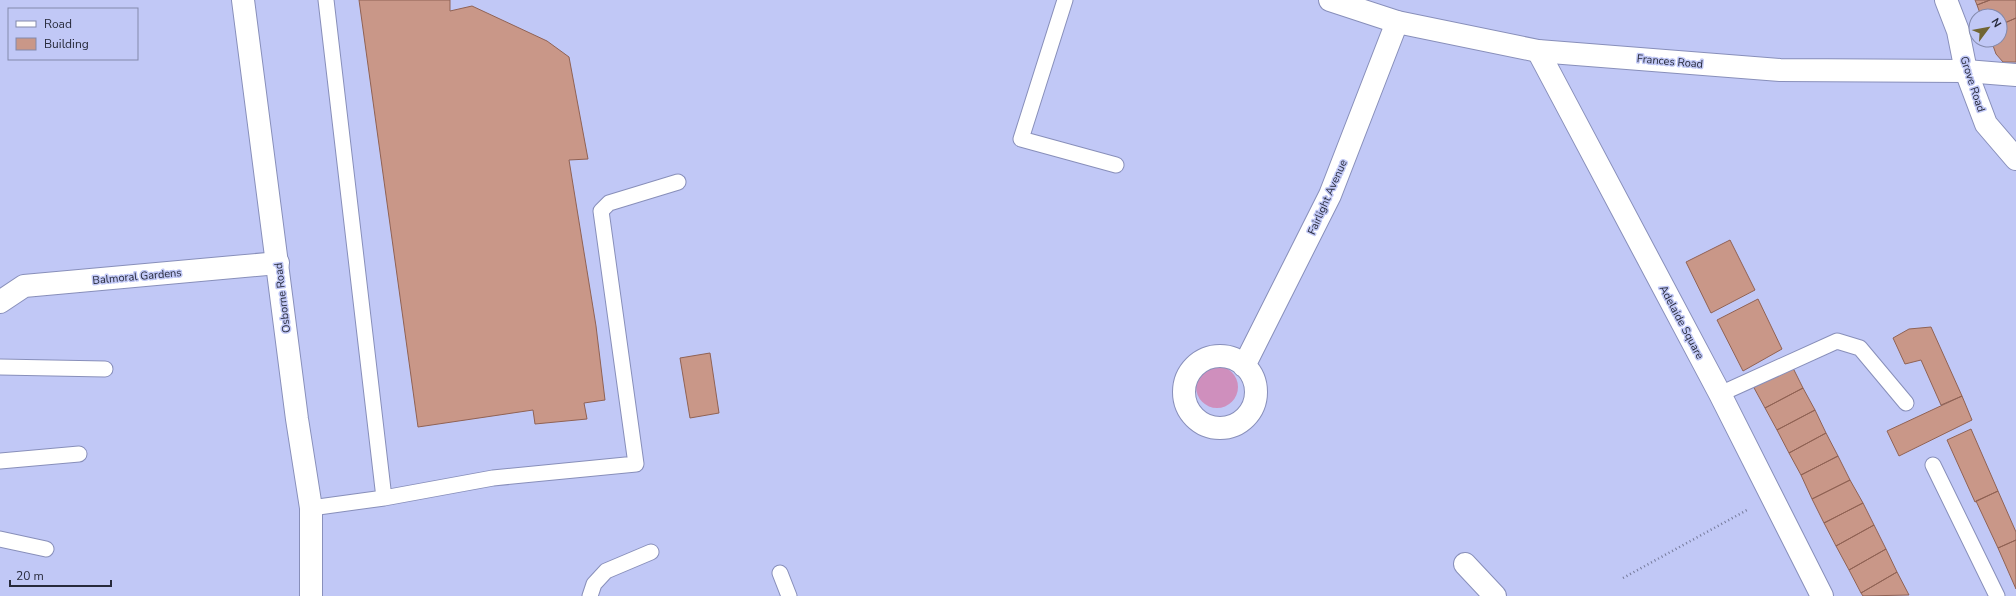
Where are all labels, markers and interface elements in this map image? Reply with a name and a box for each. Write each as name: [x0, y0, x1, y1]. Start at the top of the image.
legend: [8, 8, 138, 60]
north arrow: [1968, 8, 2008, 48]
text: N: [1988, 15, 2005, 30]
text: Road: [44, 16, 72, 32]
text: Building: [44, 36, 89, 52]
street label: Frances Road: [1636, 51, 1704, 72]
street label: Grove Road: [1956, 54, 1989, 114]
street label: Fairlight Avenue: [1304, 157, 1351, 237]
street label: Osborne Road: [271, 262, 294, 334]
street label: Balmoral Gardens: [92, 265, 182, 288]
street label: Adelaide Square: [1656, 283, 1707, 362]
scale bar: [10, 562, 111, 588]
text: 20 m: [16, 568, 44, 584]

